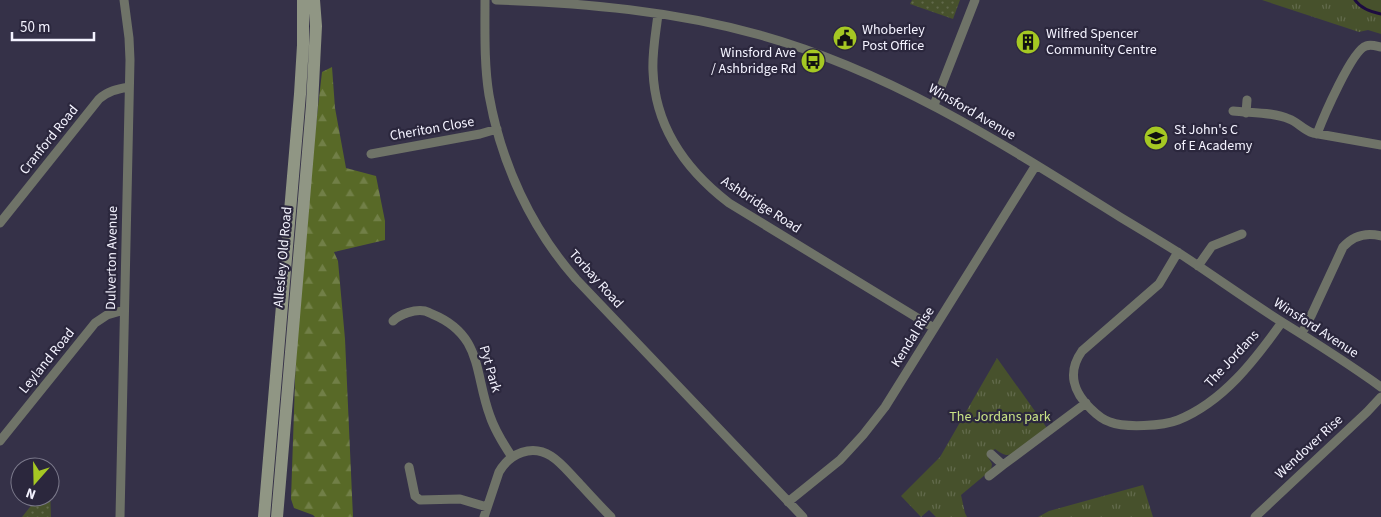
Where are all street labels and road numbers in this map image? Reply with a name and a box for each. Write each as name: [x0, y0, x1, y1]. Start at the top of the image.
street label: Winsford Avenue: [925, 79, 1019, 145]
street label: Cranford Road: [15, 101, 83, 179]
street label: Cheriton Close: [388, 112, 476, 146]
street label: Ashbridge Road: [717, 172, 805, 238]
street label: Dulverton Avenue: [101, 206, 123, 310]
street label: Allesley Old Road: [269, 206, 297, 308]
street label: Torbay Road: [564, 245, 628, 313]
street label: Winsford Avenue: [1269, 293, 1363, 363]
street label: Kendal Rise: [886, 303, 940, 371]
street label: Leyland Road: [14, 324, 80, 398]
street label: The Jordans: [1200, 326, 1264, 392]
street label: Pyt Park: [474, 343, 506, 395]
street label: Wendover Rise: [1271, 410, 1347, 484]

